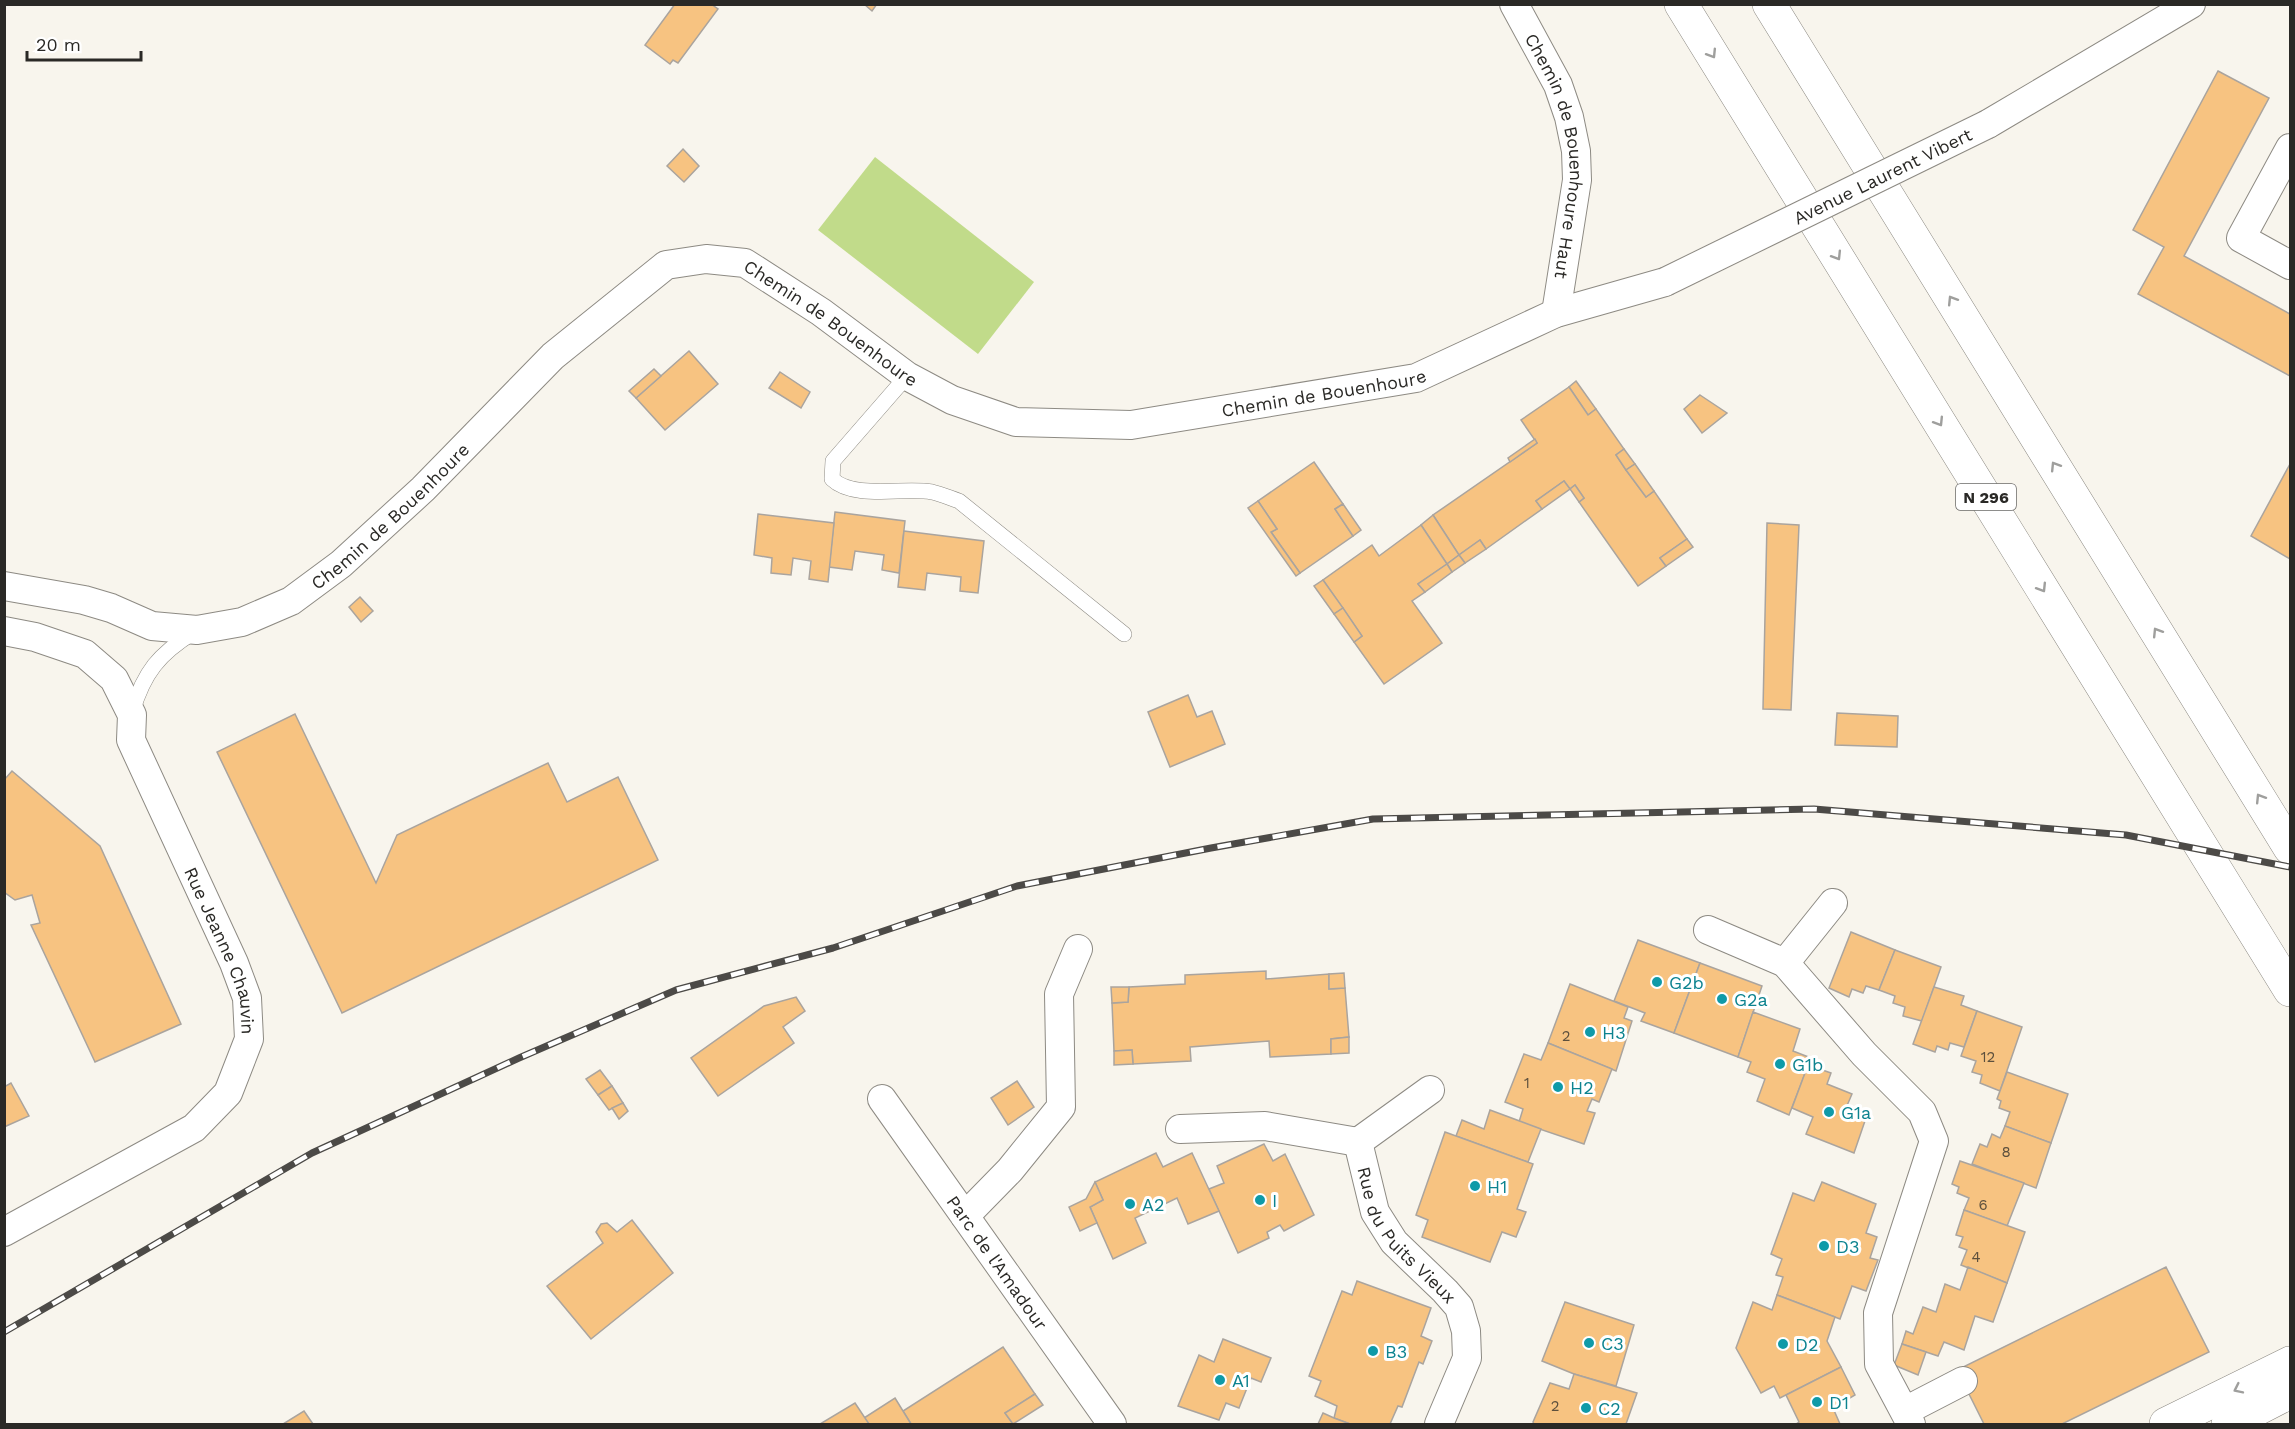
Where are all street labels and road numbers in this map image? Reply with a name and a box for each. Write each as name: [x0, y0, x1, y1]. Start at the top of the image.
street label: Chemin de Bouenhoure Haut: [1521, 29, 1588, 281]
street label: Avenue Laurent Vibert: [1790, 123, 1975, 228]
street label: Chemin de Bouenhoure: [740, 255, 921, 390]
street label: Chemin de Bouenhoure: [1220, 364, 1429, 420]
street label: Chemin de Bouenhoure: [307, 438, 473, 593]
road number: N 296: [1956, 484, 2016, 510]
street label: Rue Jeanne Chauvin: [180, 863, 259, 1035]
street label: Rue du Puits Vieux: [1354, 1164, 1461, 1307]
street label: Parc de l'Amadour: [943, 1191, 1052, 1333]

